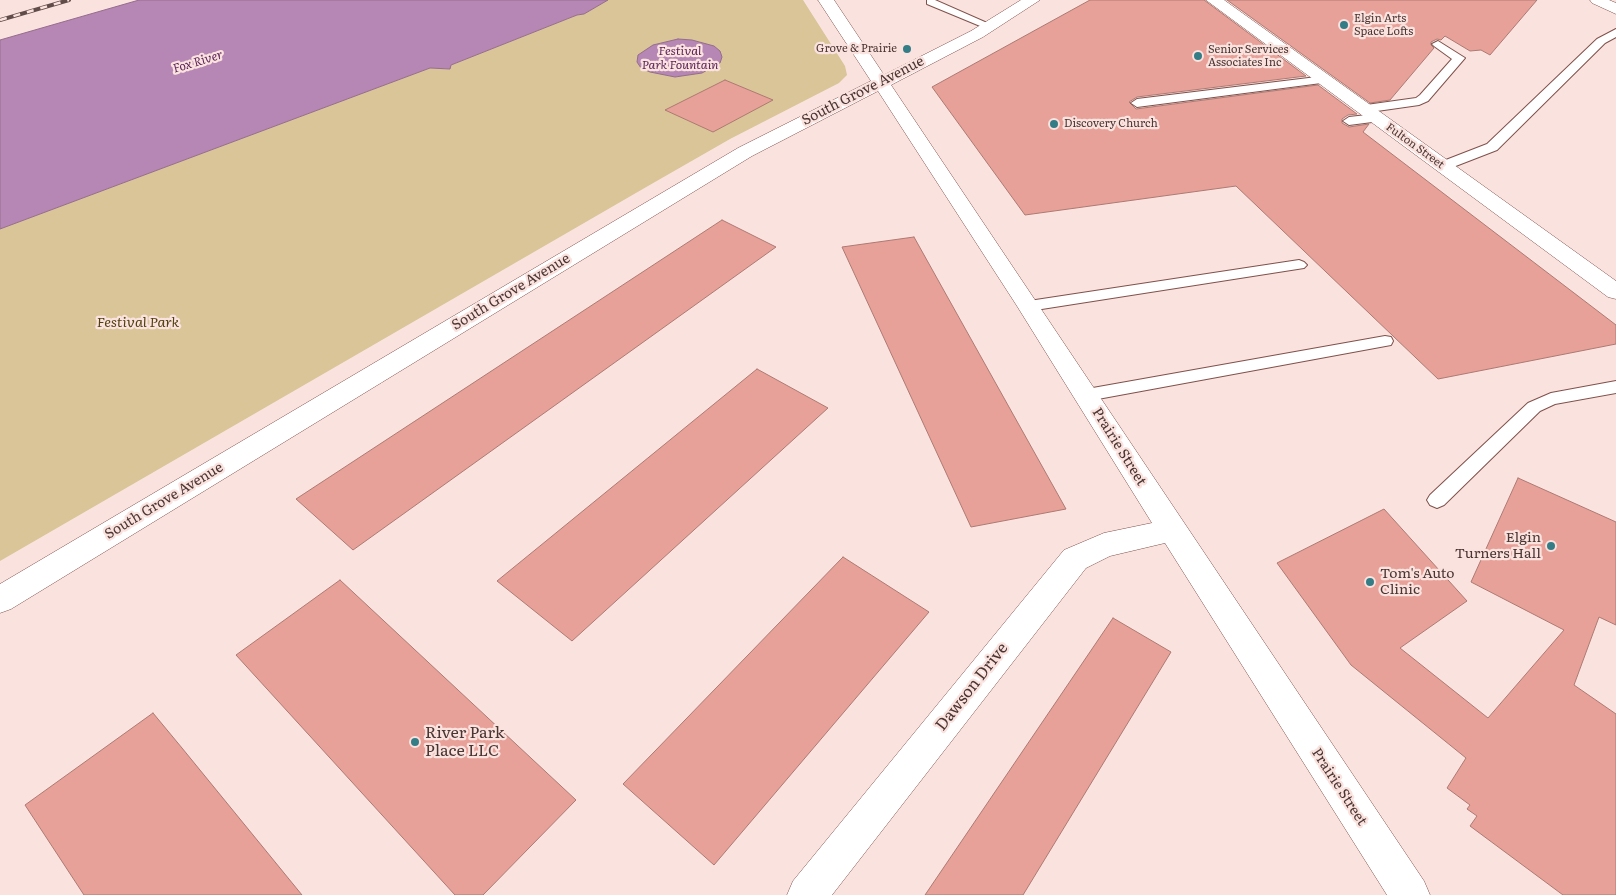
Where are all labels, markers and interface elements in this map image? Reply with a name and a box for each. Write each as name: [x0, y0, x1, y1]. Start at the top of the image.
place label: Elgin Arts Space Lofts: [1354, 12, 1413, 38]
marker: Elgin Arts Space Lofts: [1338, 19, 1350, 31]
place label: Grove & Prairie: [816, 42, 897, 56]
marker: Grove & Prairie: [901, 43, 913, 55]
place label: Senior Services Associates Inc: [1208, 43, 1288, 69]
water label: Festival Park Fountain: [642, 44, 718, 72]
water label: Fox River: [171, 48, 225, 76]
marker: Senior Services Associates Inc: [1192, 50, 1204, 62]
street label: South Grove Avenue: [799, 53, 927, 129]
place label: Discovery Church: [1064, 117, 1158, 131]
marker: Discovery Church: [1048, 118, 1060, 130]
street label: Fulton Street: [1383, 120, 1447, 172]
street label: South Grove Avenue: [449, 250, 573, 334]
park label: Festival Park: [97, 315, 179, 331]
street label: Prairie Street: [1088, 405, 1150, 489]
street label: South Grove Avenue: [102, 459, 226, 543]
place label: Elgin Turners Hall: [1455, 530, 1541, 562]
marker: Elgin Turners Hall: [1545, 540, 1557, 552]
place label: Tom's Auto Clinic: [1380, 566, 1454, 598]
marker: Tom's Auto Clinic: [1364, 576, 1376, 588]
street label: Dawson Drive: [932, 639, 1012, 735]
place label: River Park Place LLC: [425, 723, 505, 761]
marker: River Park Place LLC: [409, 736, 421, 748]
street label: Prairie Street: [1308, 745, 1370, 829]

